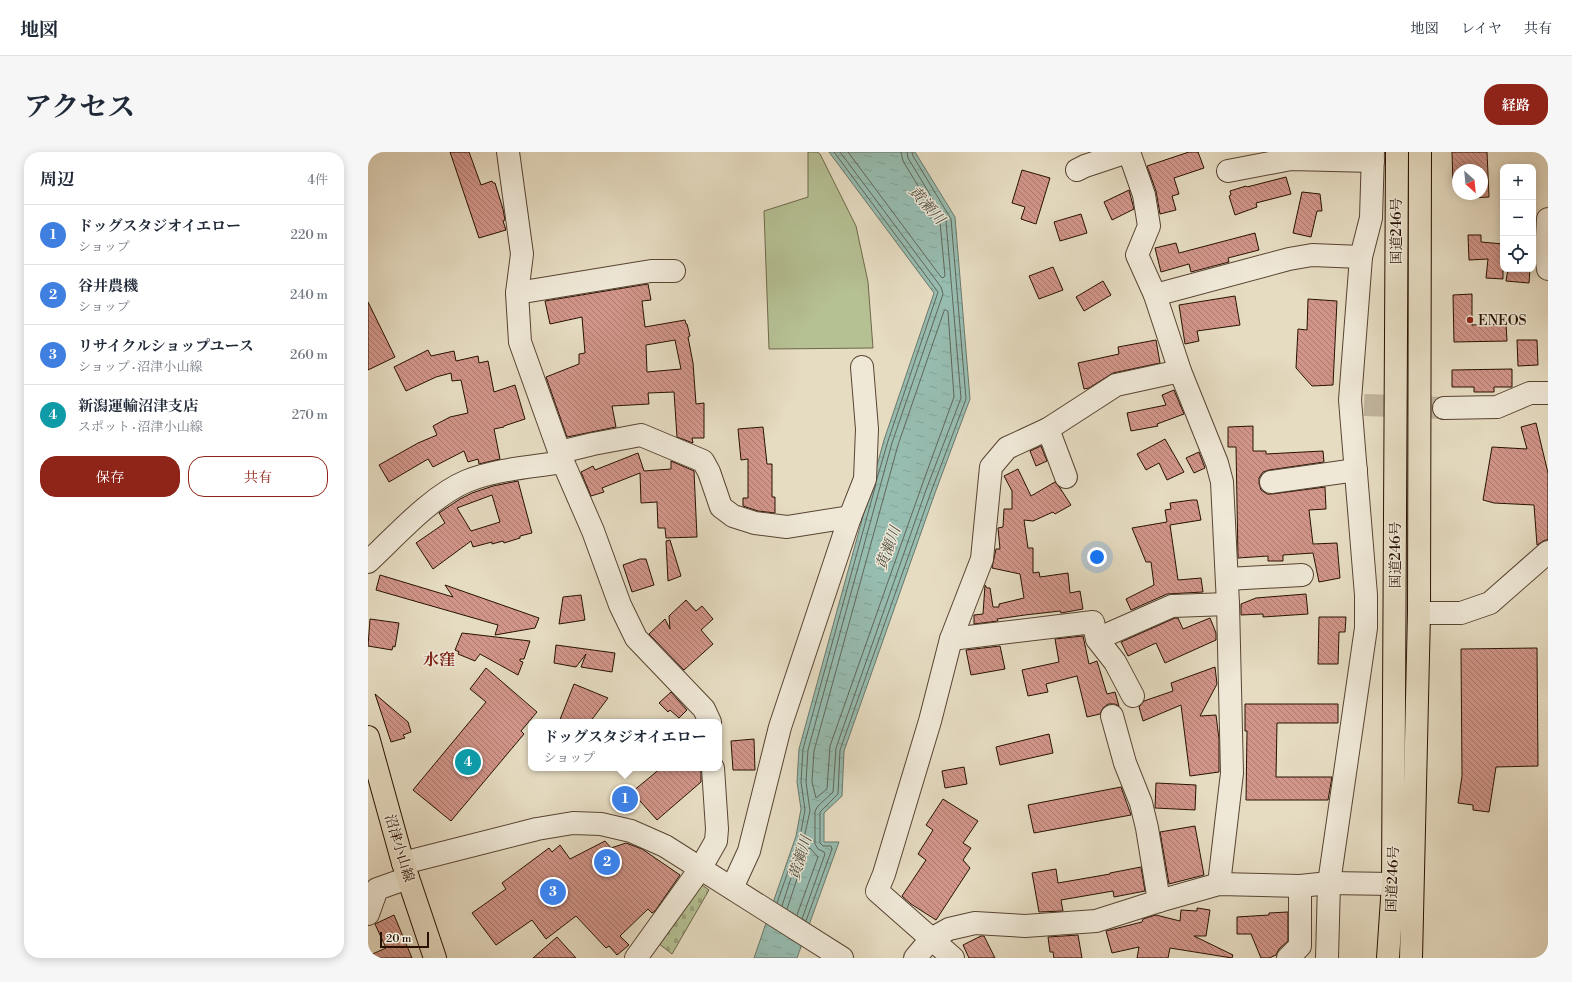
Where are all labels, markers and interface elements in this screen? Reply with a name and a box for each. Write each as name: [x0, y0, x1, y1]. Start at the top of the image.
text: 地図: [20, 18, 58, 42]
text: 地図: [1411, 20, 1439, 38]
text: レイヤ: [1461, 20, 1502, 38]
text: 共有: [1524, 20, 1552, 38]
button: 経路: [1484, 84, 1548, 125]
text: アクセス: [24, 90, 135, 125]
north arrow: [1452, 164, 1488, 200]
map controls: [1500, 164, 1536, 272]
button: +: [1500, 164, 1536, 200]
text: 周辺: [40, 169, 74, 191]
text: 4件: [307, 172, 328, 188]
water label: 黄瀬川: [905, 182, 950, 230]
street label: 国道246号: [1388, 198, 1406, 264]
button: −: [1500, 200, 1536, 236]
text: ドッグスタジオイエロー: [78, 217, 241, 236]
text: 1: [50, 227, 56, 243]
text: 220 m: [290, 227, 328, 243]
button: locate: [1500, 236, 1536, 272]
text: ショップ: [78, 239, 130, 255]
text: 谷井農機: [78, 277, 138, 296]
text: 2: [49, 287, 57, 303]
text: 240 m: [290, 287, 328, 303]
text: ショップ: [78, 299, 130, 315]
place label: ENEOS: [1478, 312, 1527, 330]
marker: ENEOS: [1465, 315, 1475, 325]
text: リサイクルショップユース: [78, 337, 254, 356]
text: 3: [49, 347, 57, 363]
text: 260 m: [290, 347, 328, 363]
text: ショップ · 沼津小山線: [78, 359, 202, 375]
text: 新潟運輸沼津支店: [78, 397, 198, 416]
text: 4: [49, 407, 57, 423]
text: 270 m: [292, 407, 328, 423]
text: スポット · 沼津小山線: [78, 419, 203, 435]
button: 保存: [40, 456, 180, 497]
button: 共有: [188, 456, 328, 497]
water label: 黄瀬川: [872, 522, 906, 573]
street label: 国道246号: [1387, 522, 1405, 588]
your location: [1087, 547, 1107, 567]
district label: 水窪: [423, 650, 455, 670]
popup: [528, 719, 722, 771]
text: ドッグスタジオイエロー: [544, 728, 706, 747]
pin: 4: [455, 747, 481, 777]
text: ショップ: [544, 750, 595, 766]
pin: 1: [612, 784, 638, 814]
street label: 沼津小山線: [380, 812, 418, 884]
water label: 黄瀬川: [785, 832, 817, 882]
street label: 国道246号: [1383, 845, 1403, 913]
pin: 2: [594, 847, 620, 877]
pin: 3: [540, 877, 566, 907]
scale bar: [380, 930, 429, 949]
text: 20 m: [386, 932, 411, 946]

